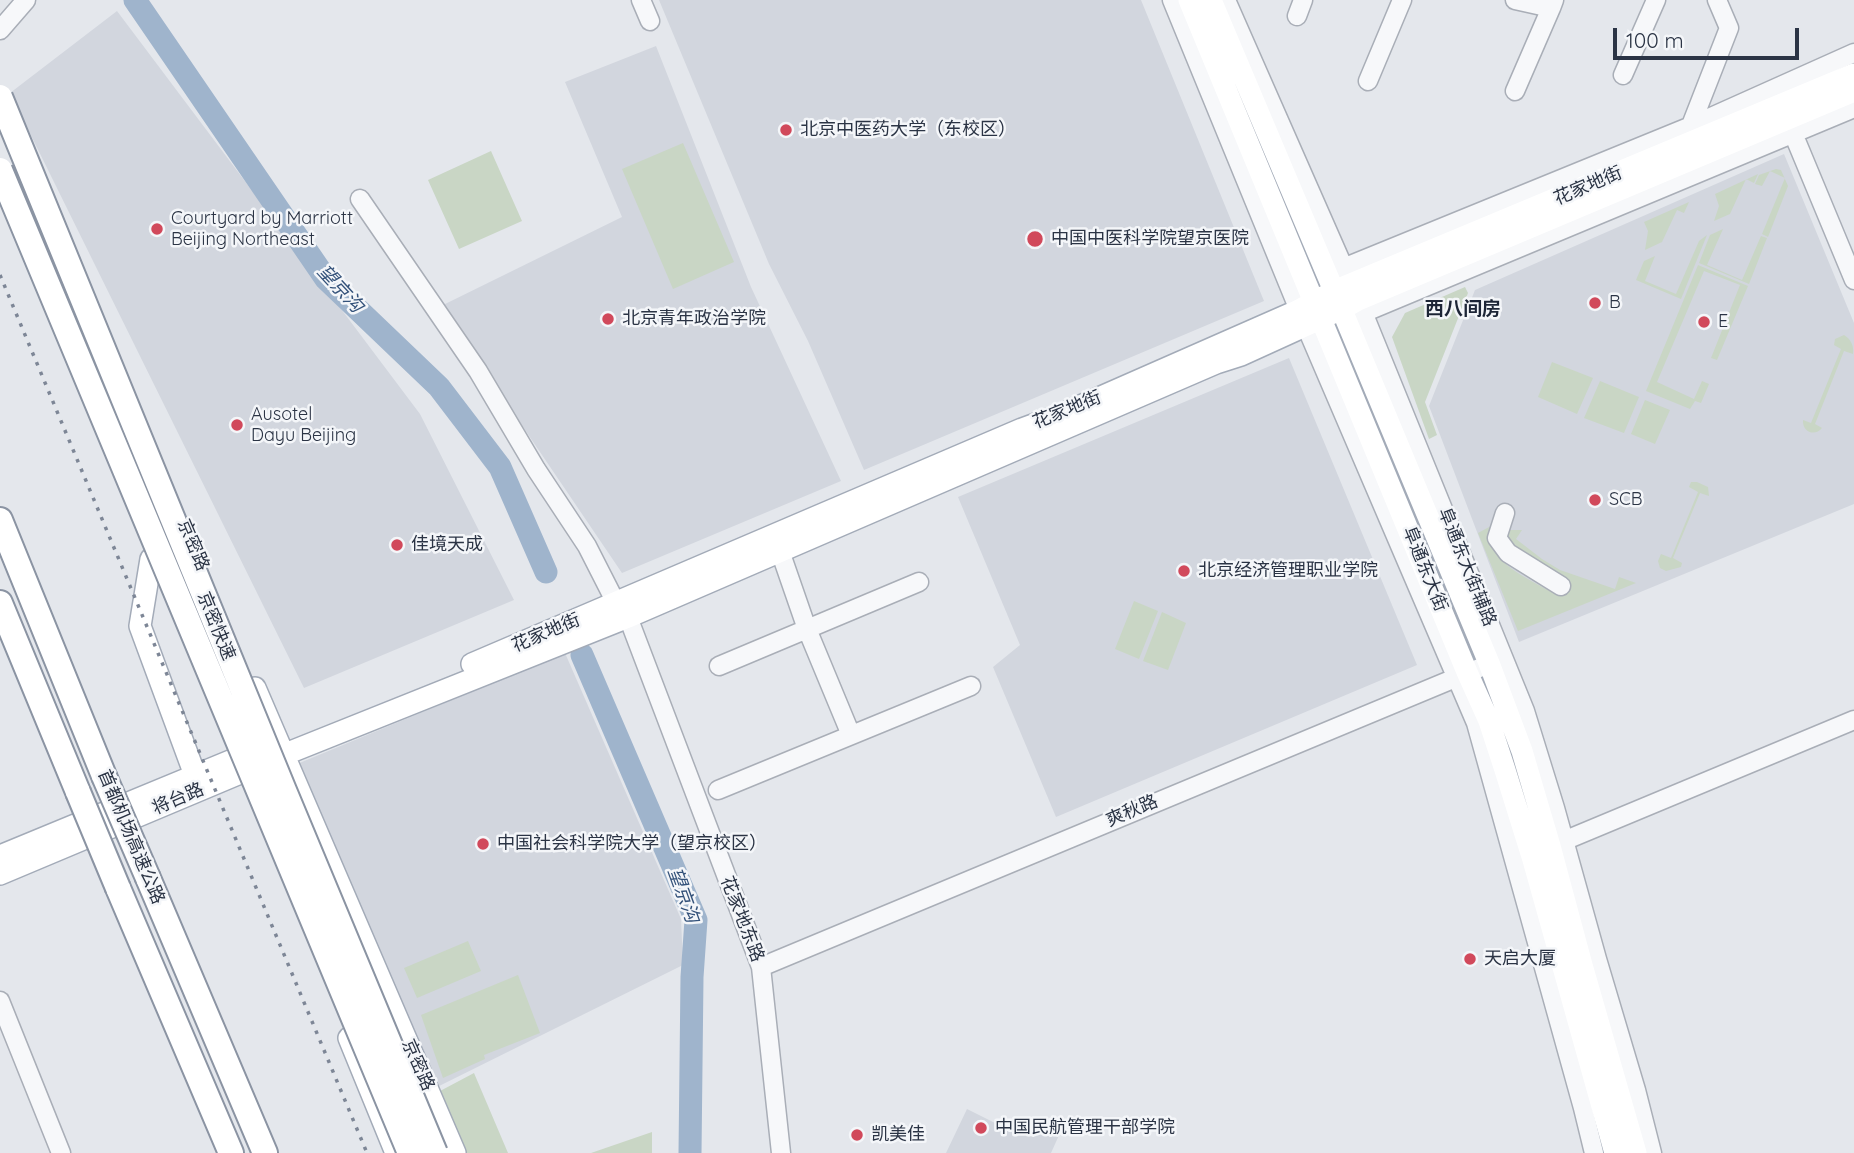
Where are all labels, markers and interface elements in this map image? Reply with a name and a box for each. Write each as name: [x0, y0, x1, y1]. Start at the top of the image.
scale bar: [1616, 14, 1801, 58]
text: 100 m: [1626, 27, 1684, 53]
place label: 北京中医药大学（东校区）: [800, 119, 1016, 141]
marker: 北京中医药大学（东校区）: [778, 122, 794, 138]
street label: 花家地街: [1551, 162, 1625, 210]
place label: Courtyard by Marriott Beijing Northeast: [171, 208, 353, 250]
marker: Courtyard by Marriott Beijing Northeast: [149, 221, 165, 237]
place label: 中国中医科学院望京医院: [1051, 228, 1249, 250]
marker: 中国中医科学院望京医院: [1025, 229, 1045, 249]
water label: 望京沟: [312, 260, 368, 318]
place label: B: [1609, 292, 1621, 314]
marker: B: [1587, 295, 1603, 311]
district label: 西八间房: [1425, 298, 1501, 320]
place label: 北京青年政治学院: [622, 308, 766, 330]
marker: 北京青年政治学院: [600, 311, 616, 327]
place label: E: [1718, 311, 1728, 333]
marker: E: [1696, 314, 1712, 330]
street label: 花家地街: [1030, 387, 1104, 433]
place label: Ausotel Dayu Beijing: [251, 404, 356, 446]
marker: Ausotel Dayu Beijing: [229, 417, 245, 433]
place label: SCB: [1609, 489, 1643, 511]
marker: SCB: [1587, 492, 1603, 508]
street label: 阜通东大街辅路: [1433, 505, 1501, 629]
street label: 京密路: [173, 516, 213, 574]
street label: 阜通东大街: [1398, 523, 1452, 615]
place label: 佳境天成: [411, 534, 483, 556]
marker: 佳境天成: [389, 537, 405, 553]
place label: 北京经济管理职业学院: [1198, 560, 1378, 582]
marker: 北京经济管理职业学院: [1176, 563, 1192, 579]
street label: 京密快速: [193, 589, 239, 663]
street label: 花家地街: [509, 609, 583, 657]
street label: 首都机场高速公路: [93, 767, 169, 907]
street label: 将台路: [149, 779, 207, 819]
street label: 爽秋路: [1103, 791, 1161, 831]
place label: 中国社会科学院大学（望京校区）: [497, 833, 767, 855]
marker: 中国社会科学院大学（望京校区）: [475, 836, 491, 852]
water label: 望京沟: [663, 864, 703, 926]
street label: 花家地东路: [716, 873, 768, 965]
place label: 天启大厦: [1484, 948, 1556, 970]
marker: 天启大厦: [1462, 951, 1478, 967]
street label: 京密路: [397, 1036, 439, 1094]
place label: 中国民航管理干部学院: [995, 1117, 1175, 1139]
marker: 中国民航管理干部学院: [973, 1120, 989, 1136]
place label: 凯美佳: [871, 1124, 925, 1146]
marker: 凯美佳: [849, 1127, 865, 1143]

